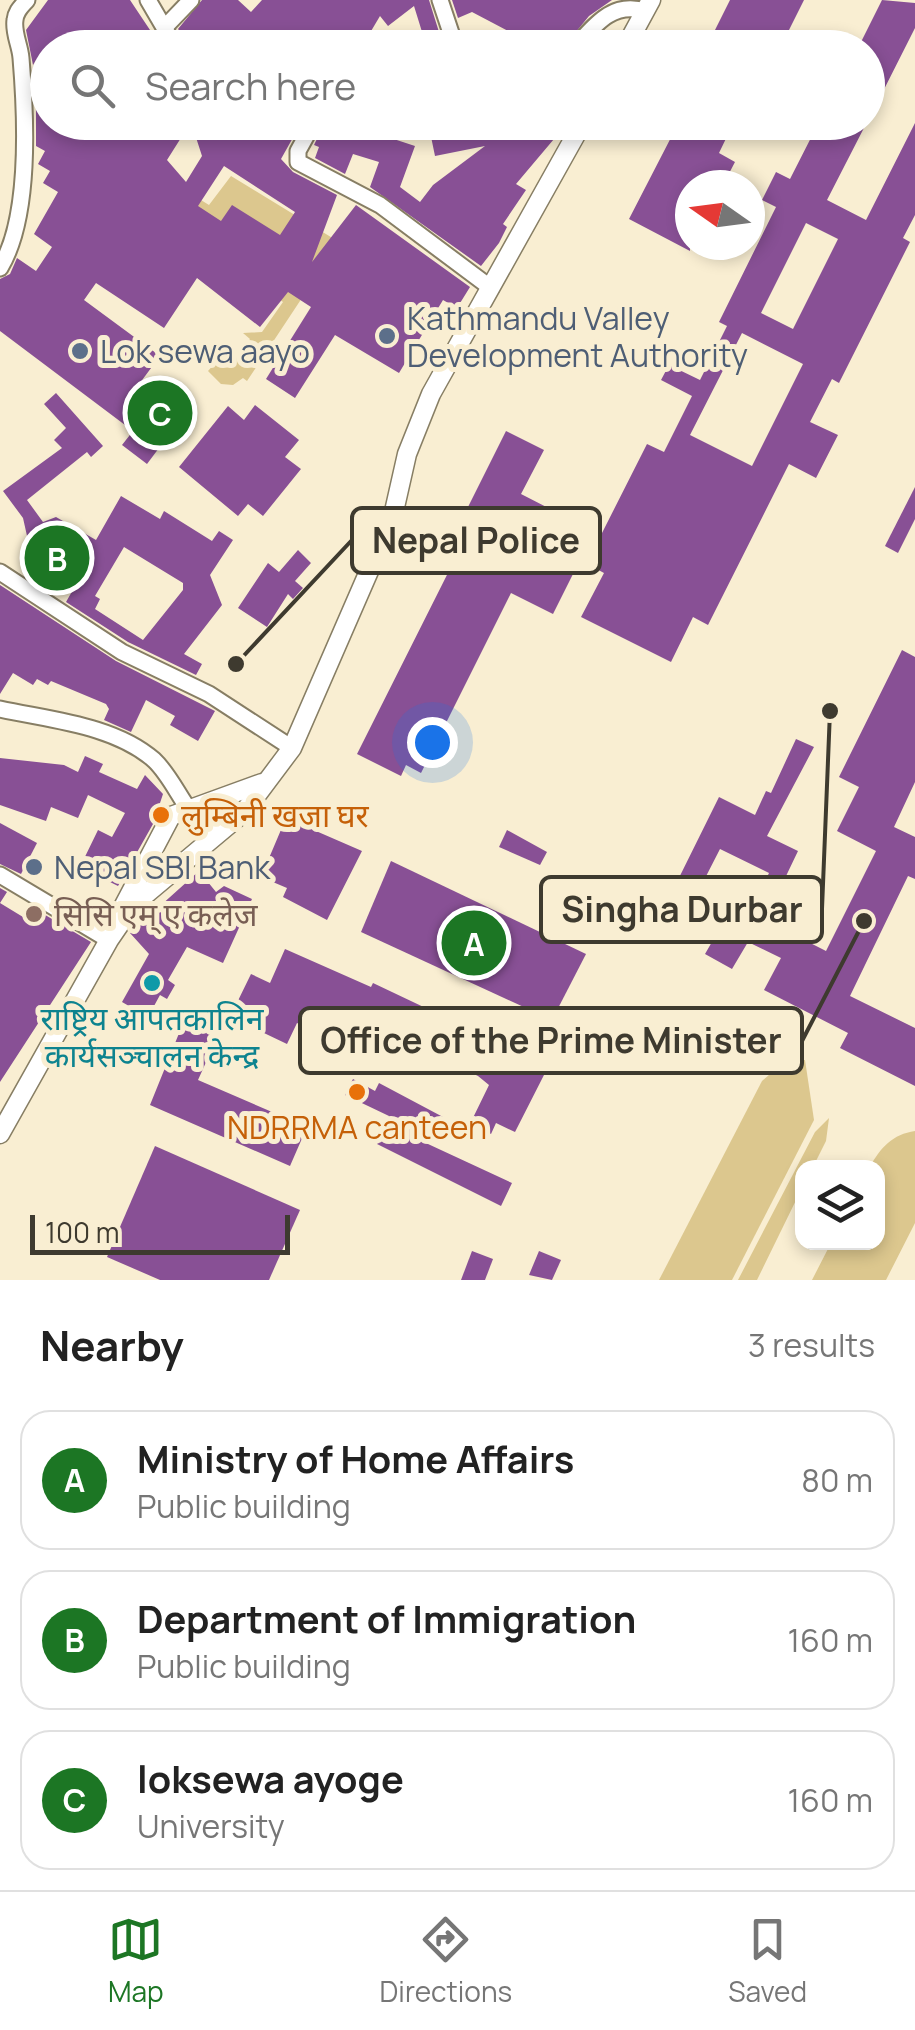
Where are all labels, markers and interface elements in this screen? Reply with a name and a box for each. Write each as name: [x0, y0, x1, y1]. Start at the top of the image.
search box: [30, 30, 885, 140]
icon: search: [65, 58, 120, 113]
text: Search here: [145, 59, 356, 111]
north arrow: [675, 170, 765, 260]
place label: Kathmandu Valley Development Authority: [407, 296, 748, 377]
marker: Kathmandu Valley Development Authority: [376, 325, 398, 347]
place label: Lok sewa aayo: [100, 329, 310, 373]
marker: Lok sewa aayo: [69, 340, 91, 362]
pin: C: [128, 376, 192, 450]
callout: Nepal Police: [352, 508, 600, 573]
text: Nepal Police: [372, 516, 580, 564]
pin: B: [24, 520, 90, 596]
your location: [407, 717, 458, 768]
place label: लुम्बिनी खजा घर: [181, 793, 370, 837]
marker: लुम्बिनी खजा घर: [150, 804, 172, 826]
place label: Nepal SBI Bank: [54, 845, 271, 889]
marker: Nepal SBI Bank: [23, 856, 45, 878]
callout: Singha Durbar: [541, 877, 822, 942]
text: Singha Durbar: [561, 885, 803, 933]
place label: सिसि एम् ए कलेज: [54, 892, 259, 936]
marker: सिसि एम् ए कलेज: [23, 903, 45, 925]
pin: A: [442, 906, 506, 980]
marker: राष्ट्रिय आपतकालिन कार्यसञ्चालन केन्द्र: [141, 972, 163, 994]
place label: राष्ट्रिय आपतकालिन कार्यसञ्चालन केन्द्र: [40, 996, 265, 1077]
callout: Office of the Prime Minister: [300, 1008, 802, 1073]
text: Office of the Prime Minister: [320, 1016, 782, 1064]
marker: NDRRMA canteen: [346, 1081, 368, 1103]
place label: NDRRMA canteen: [227, 1105, 487, 1149]
map controls: [795, 1160, 885, 1250]
button: layers: [795, 1160, 885, 1250]
scale bar: [30, 1210, 290, 1254]
text: 100 m: [45, 1213, 119, 1251]
text: Nearby: [40, 1316, 184, 1374]
text: 3 results: [748, 1323, 875, 1367]
text: Ministry of Home Affairs: [137, 1432, 574, 1484]
text: A: [64, 1458, 85, 1502]
text: 80 m: [801, 1458, 873, 1502]
text: Public building: [137, 1484, 351, 1528]
text: Department of Immigration: [137, 1592, 636, 1644]
text: B: [64, 1618, 85, 1662]
text: 160 m: [788, 1618, 873, 1662]
text: Public building: [137, 1644, 351, 1688]
text: loksewa ayoge: [137, 1752, 404, 1804]
text: C: [63, 1778, 86, 1822]
text: 160 m: [788, 1778, 873, 1822]
text: University: [137, 1804, 285, 1848]
tab: Map: [108, 1912, 164, 2010]
tab: Directions: [380, 1912, 512, 2010]
tab: Saved: [728, 1912, 807, 2010]

